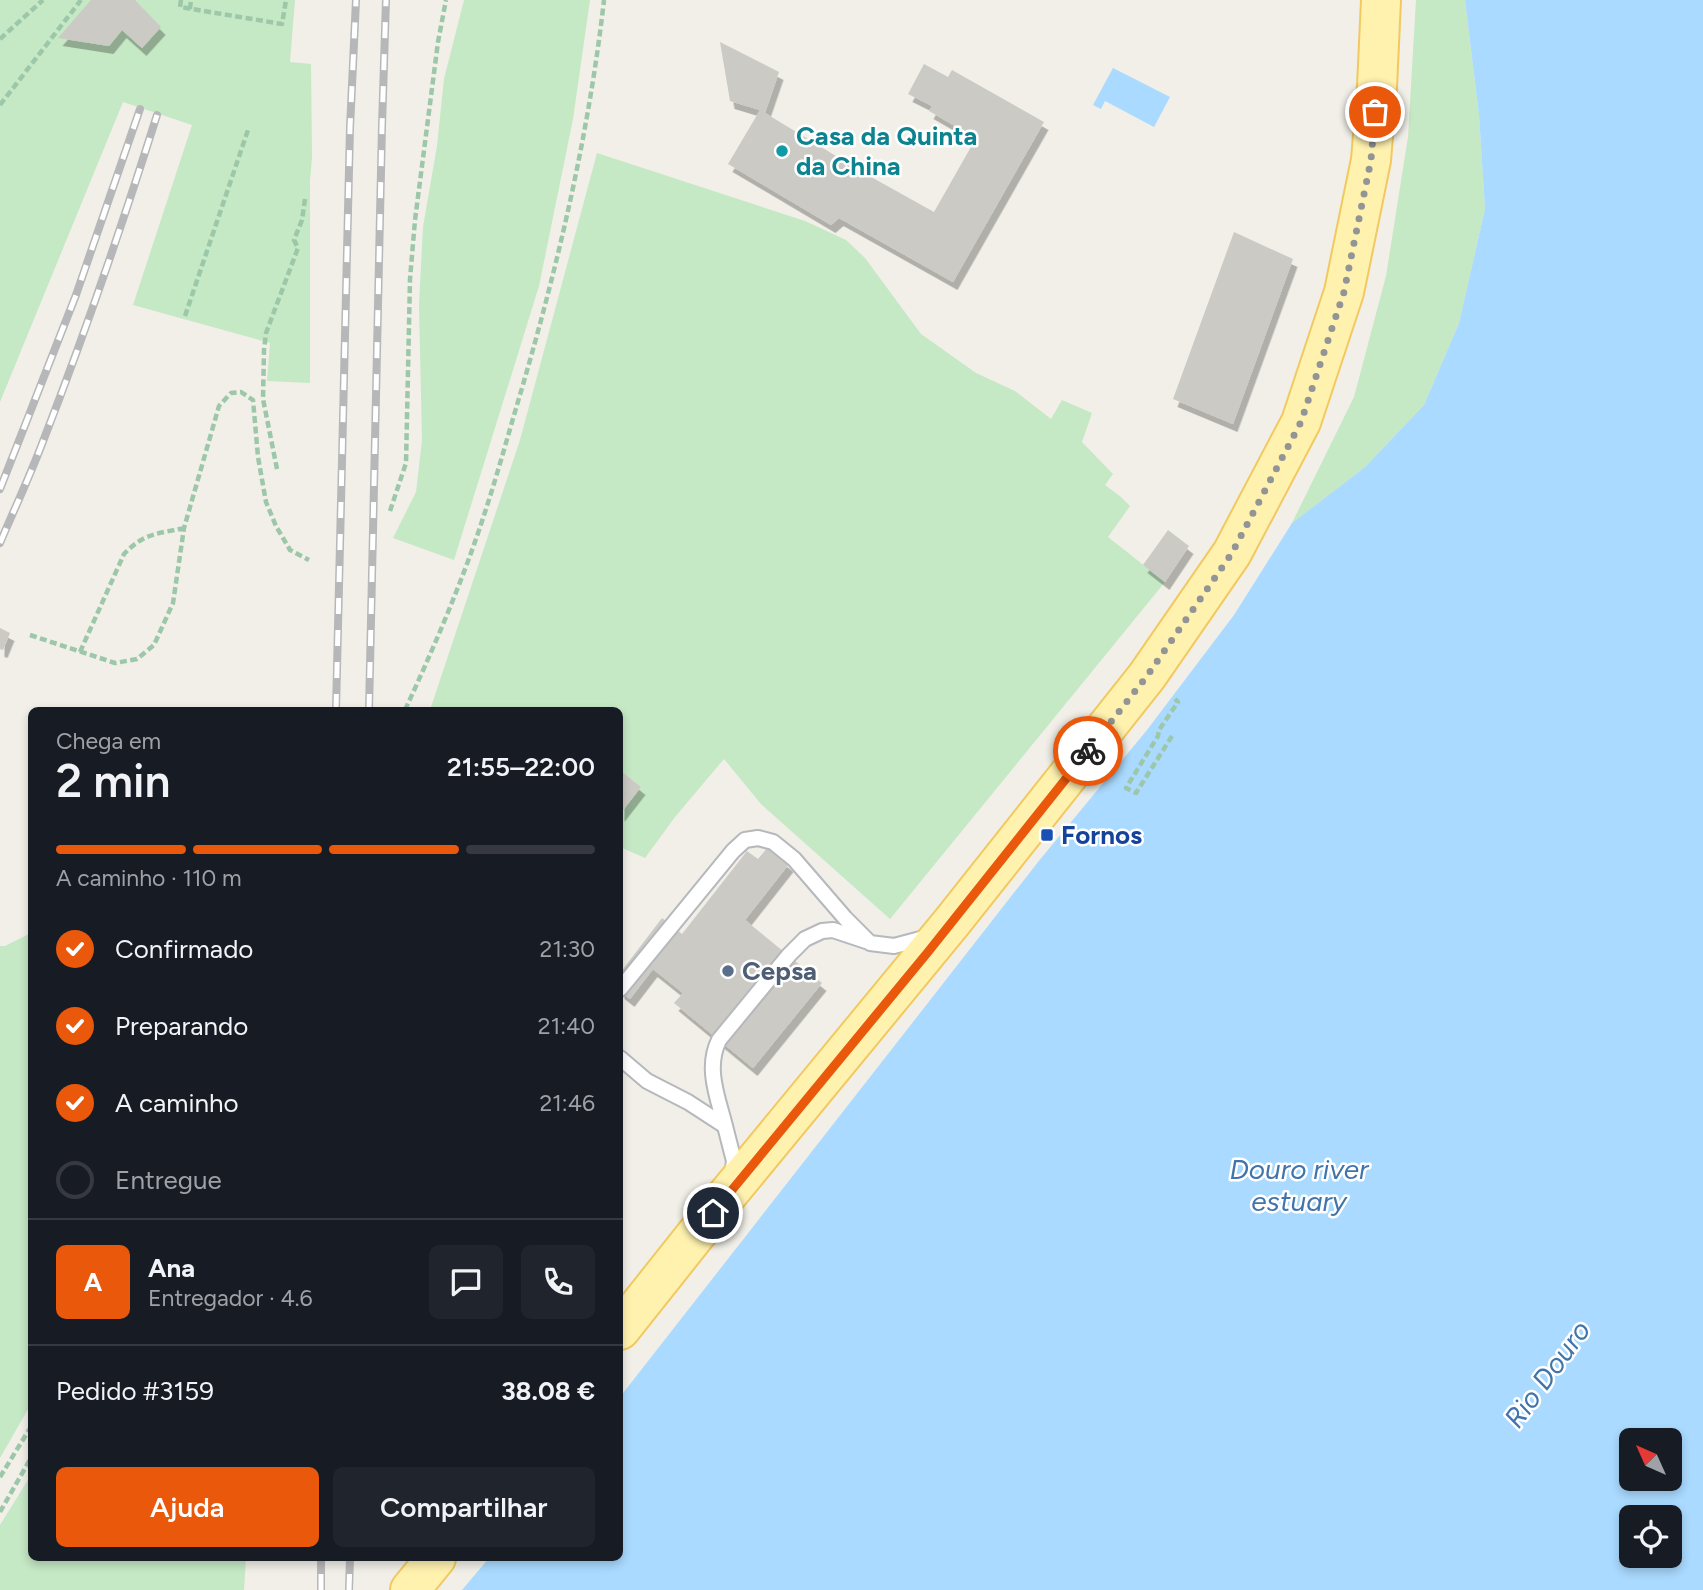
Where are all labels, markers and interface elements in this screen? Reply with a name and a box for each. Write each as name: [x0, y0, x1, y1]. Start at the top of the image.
pin: [1345, 82, 1405, 142]
icon: bag: [1356, 93, 1394, 131]
place label: Casa da Quinta da China: [796, 120, 977, 182]
marker: Casa da Quinta da China: [774, 143, 790, 159]
courier: [1053, 716, 1123, 786]
text: Chega em: [56, 727, 161, 755]
icon: bike: [1069, 732, 1107, 770]
text: 21:55–22:00: [447, 751, 595, 783]
text: 2 min: [56, 753, 171, 809]
place label: Fornos: [1061, 819, 1142, 851]
marker: Fornos: [1039, 827, 1055, 843]
text: A caminho · 110 m: [56, 864, 242, 892]
icon: check: [56, 930, 94, 968]
text: Confirmado: [115, 933, 253, 965]
text: 21:30: [540, 935, 595, 963]
place label: Cepsa: [742, 955, 817, 987]
marker: Cepsa: [720, 963, 736, 979]
icon: check: [56, 1007, 94, 1045]
text: Preparando: [115, 1010, 248, 1042]
text: 21:40: [538, 1012, 595, 1040]
icon: check: [56, 1084, 94, 1122]
text: A caminho: [115, 1087, 239, 1119]
text: 21:46: [540, 1089, 595, 1117]
water label: Douro river estuary: [1229, 1152, 1370, 1218]
text: Entregue: [115, 1164, 222, 1196]
pin: [683, 1183, 743, 1243]
icon: home: [694, 1194, 732, 1232]
button: chat: [429, 1245, 503, 1319]
button: phone: [521, 1245, 595, 1319]
text: Ana: [148, 1252, 195, 1284]
text: A: [84, 1266, 102, 1298]
text: Entregador · 4.6: [148, 1284, 313, 1312]
water label: Rio Douro: [1497, 1314, 1597, 1434]
text: Pedido #3159: [56, 1375, 214, 1407]
text: 38.08 €: [501, 1375, 595, 1407]
north arrow: [1619, 1428, 1682, 1491]
map controls: [1619, 1428, 1682, 1568]
button: Ajuda: [56, 1467, 319, 1547]
button: Compartilhar: [333, 1467, 595, 1547]
button: locate: [1619, 1505, 1682, 1568]

